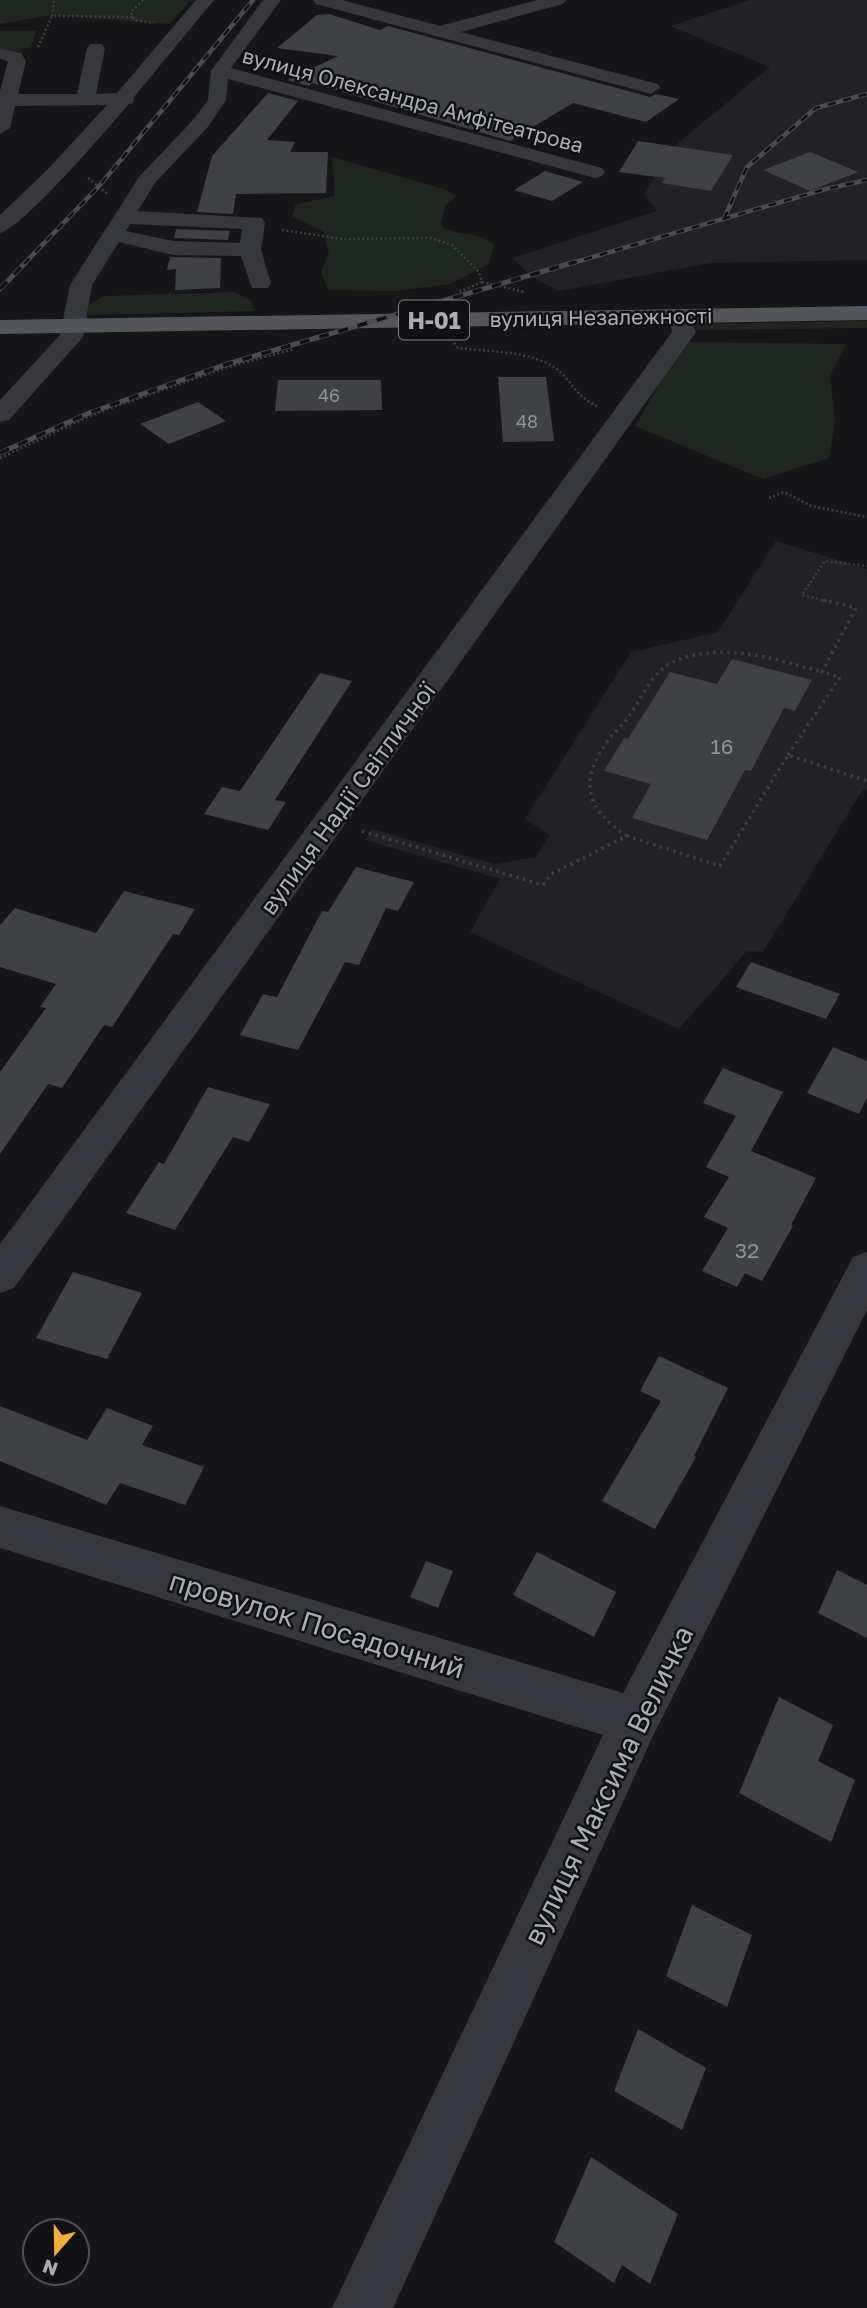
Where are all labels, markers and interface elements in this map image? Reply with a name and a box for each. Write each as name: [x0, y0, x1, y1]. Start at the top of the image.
street label: вулиця Олександра Амфітеатрова: [240, 42, 586, 158]
road number: Н-01: [399, 300, 469, 340]
street label: вулиця Незалежності: [489, 302, 713, 332]
house number: 46: [318, 384, 340, 406]
house number: 48: [516, 410, 538, 432]
street label: вулиця Надії Світличної: [253, 675, 442, 920]
house number: 16: [711, 733, 733, 759]
house number: 32: [735, 1237, 759, 1263]
street label: провулок Посадочний: [165, 1563, 469, 1685]
street label: вулиця Максима Величка: [516, 1620, 700, 1950]
north arrow: [21, 2217, 91, 2287]
text: N: [39, 2255, 61, 2282]

